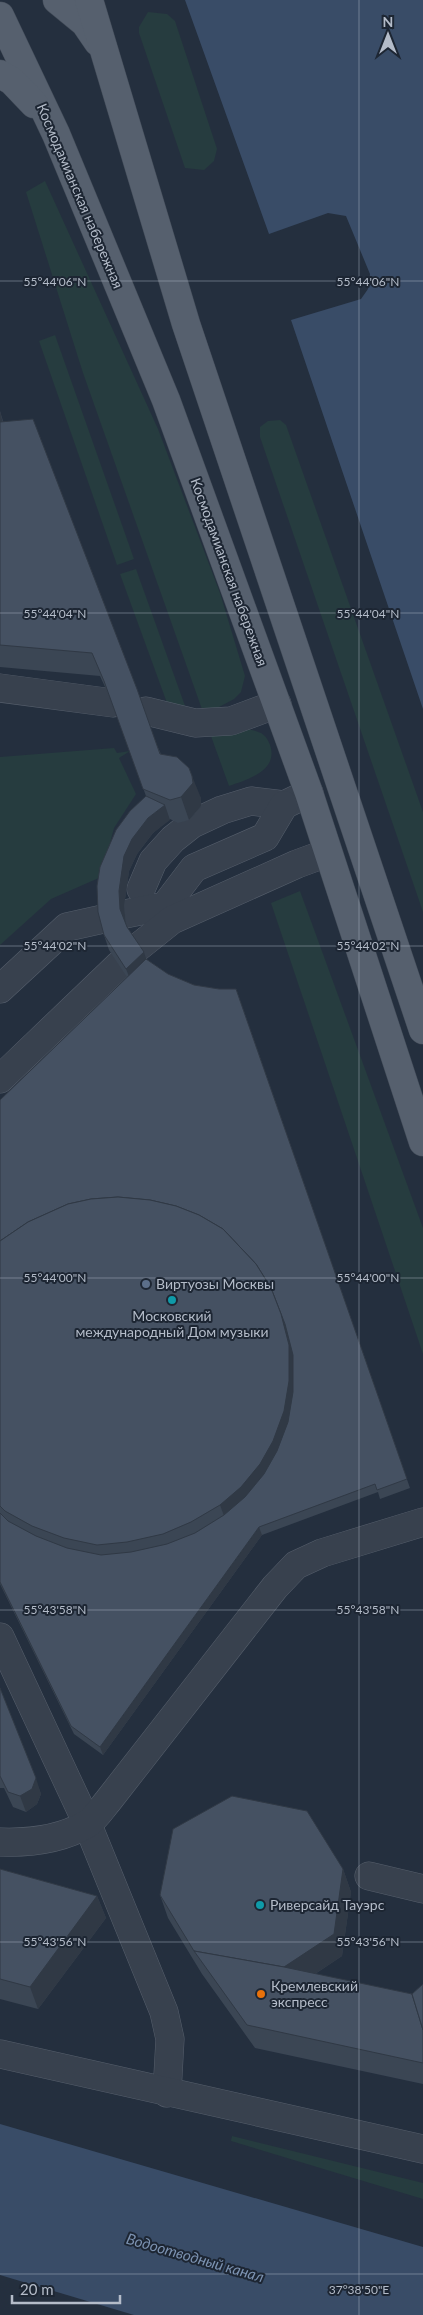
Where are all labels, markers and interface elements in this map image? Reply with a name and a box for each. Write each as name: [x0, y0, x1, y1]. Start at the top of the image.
north arrow: [363, 10, 413, 60]
text: N: [383, 13, 393, 30]
street label: Космодамианская набережная: [34, 101, 127, 291]
text: 55°44'06"N: [24, 274, 86, 289]
text: 55°44'06"N: [337, 274, 399, 289]
street label: Космодамианская набережная: [187, 475, 272, 668]
text: 55°44'04"N: [24, 606, 86, 621]
text: 55°44'04"N: [337, 606, 399, 621]
text: 55°44'02"N: [24, 938, 86, 953]
text: 55°44'02"N: [337, 938, 399, 953]
text: 55°44'00"N: [24, 1270, 86, 1285]
text: 55°44'00"N: [337, 1270, 399, 1285]
place label: Виртуозы Москвы: [156, 1275, 274, 1292]
marker: Виртуозы Москвы: [140, 1278, 152, 1290]
marker: Московский международный Дом музыки: [166, 1294, 178, 1306]
place label: Московский международный Дом музыки: [75, 1307, 269, 1340]
text: 55°43'58"N: [24, 1602, 86, 1617]
text: 55°43'58"N: [337, 1602, 399, 1617]
place label: Риверсайд Тауэрс: [270, 1896, 385, 1913]
marker: Риверсайд Тауэрс: [254, 1899, 266, 1911]
text: 55°43'56"N: [24, 1934, 86, 1949]
text: 55°43'56"N: [337, 1934, 399, 1949]
place label: Кремлевский экспресс: [271, 1977, 358, 2010]
marker: Кремлевский экспресс: [255, 1988, 267, 2000]
water label: Водоотводный канал: [124, 2229, 266, 2285]
scale bar: [12, 2272, 120, 2304]
text: 20 m: [20, 2280, 54, 2298]
text: 37°38'50"E: [329, 2282, 389, 2297]

